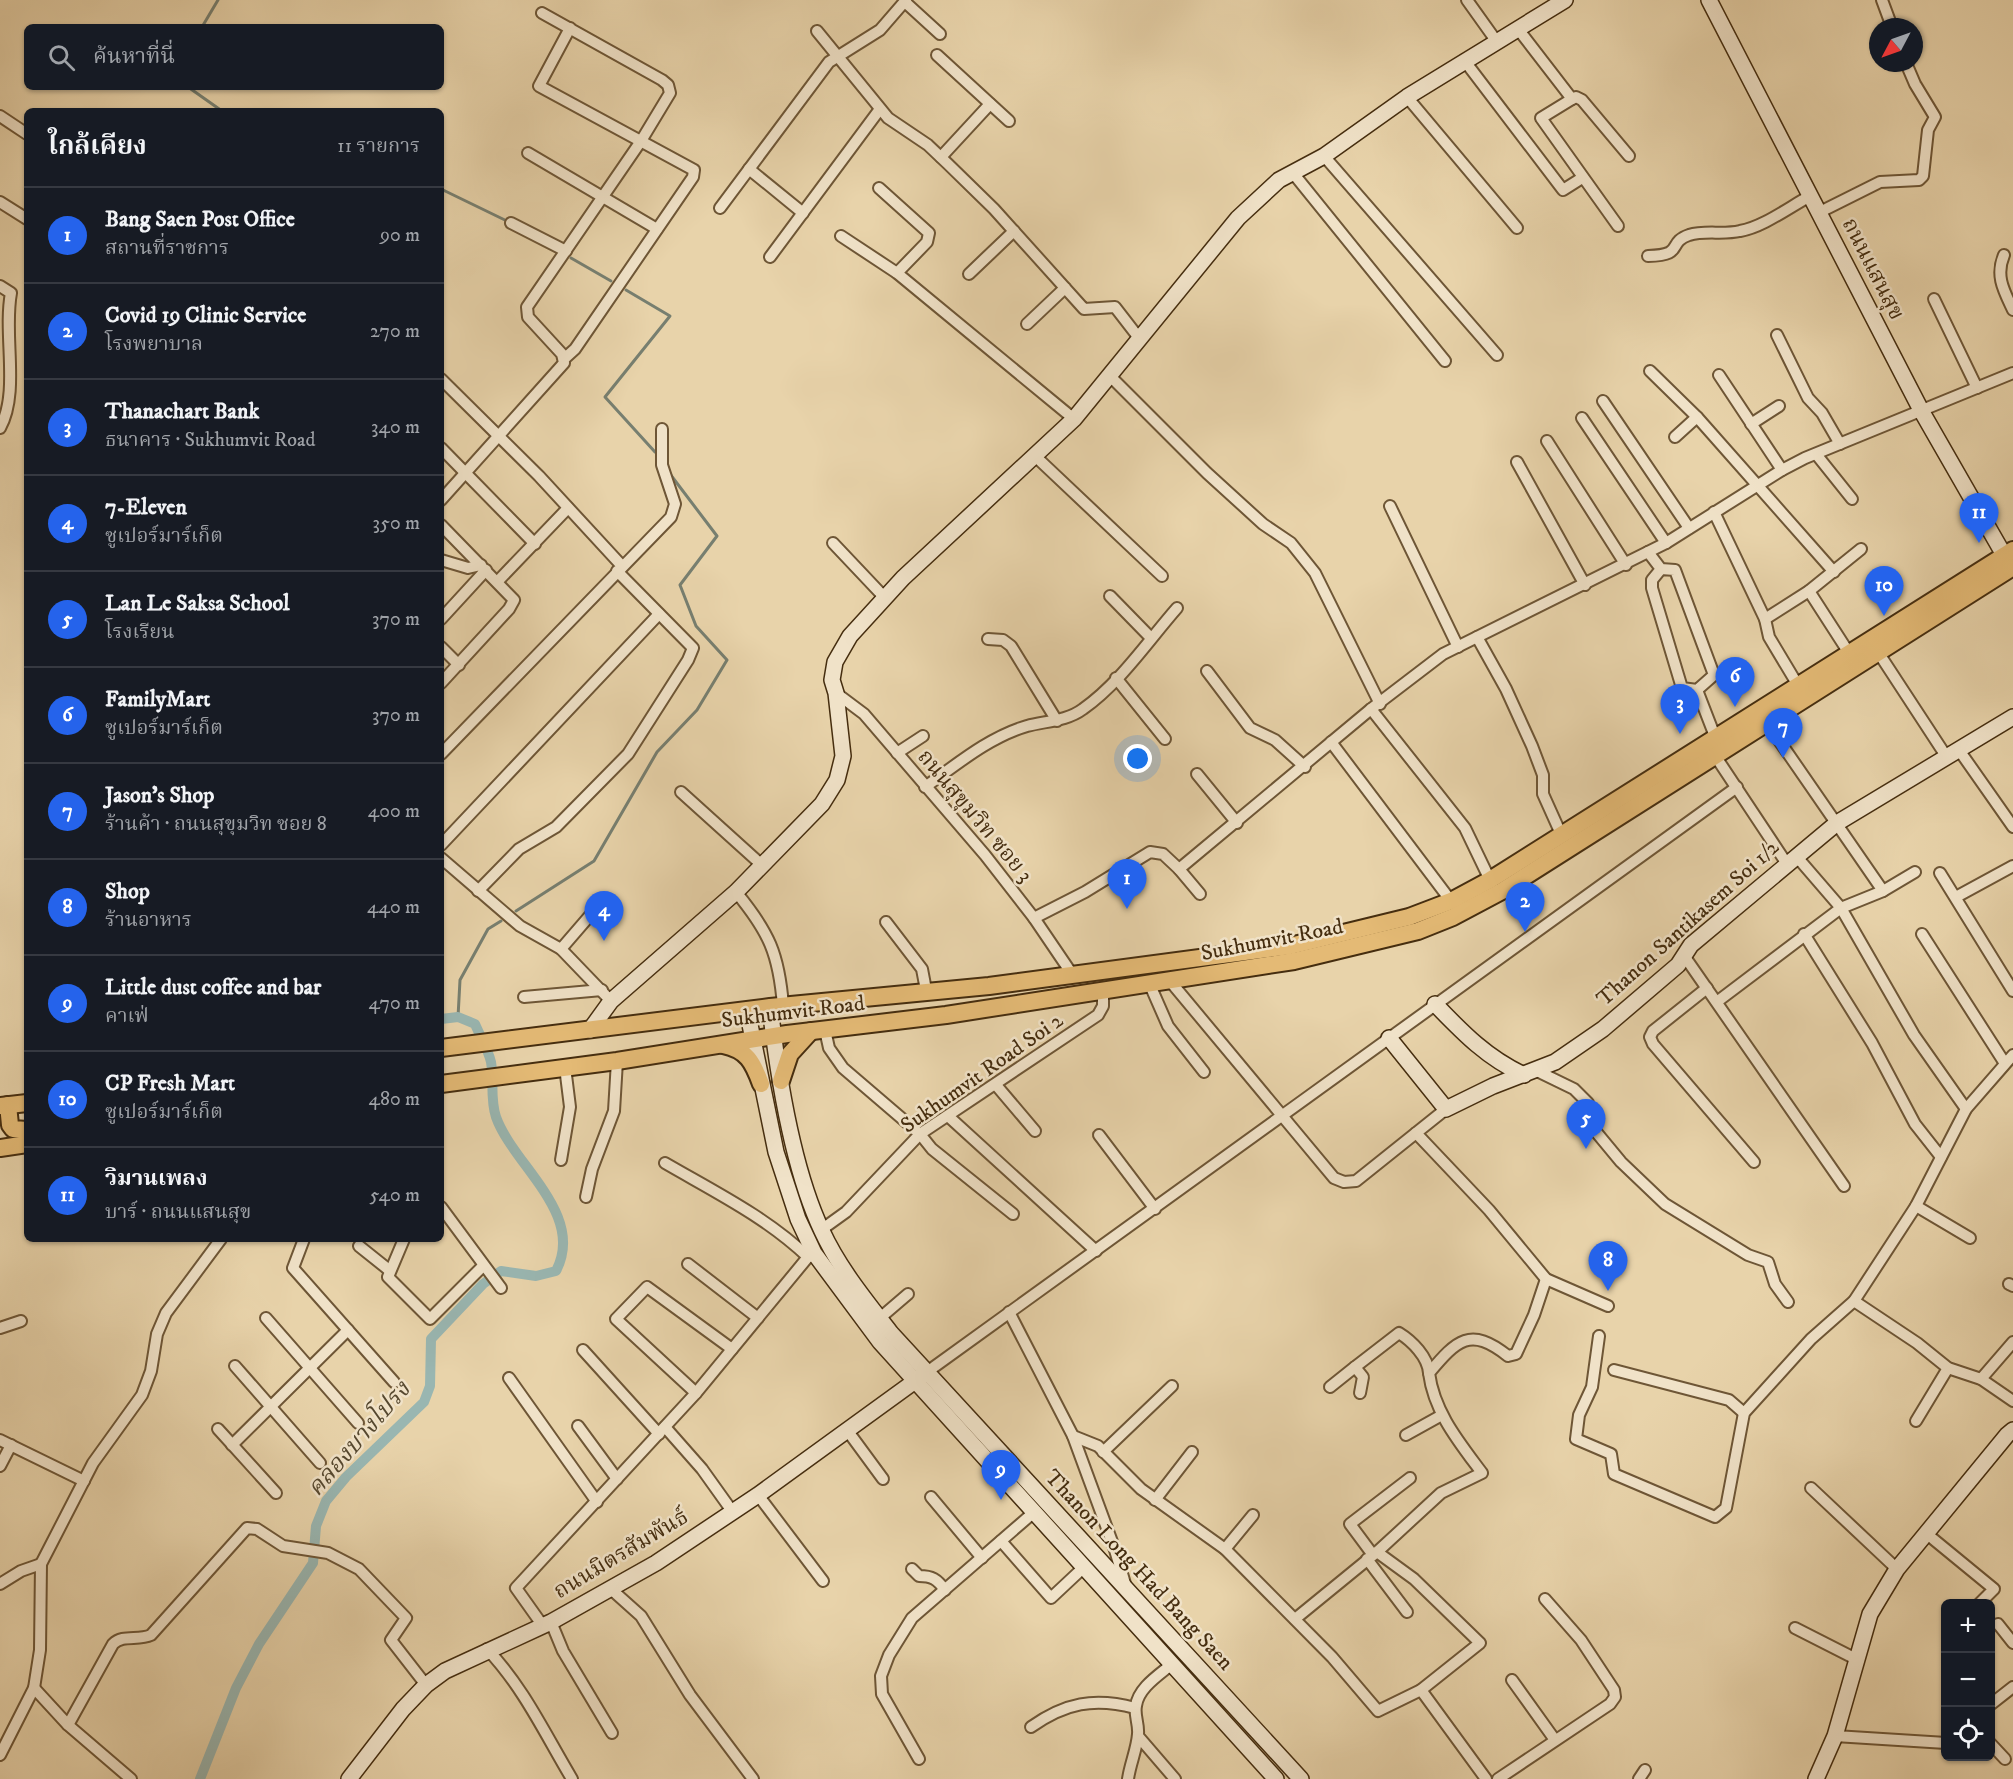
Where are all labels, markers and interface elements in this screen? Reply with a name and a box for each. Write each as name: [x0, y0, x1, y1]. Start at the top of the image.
north arrow: [1869, 18, 1923, 72]
search box: [24, 24, 444, 90]
icon: search: [45, 41, 78, 74]
text: ค้นหาที่นี่: [93, 43, 175, 70]
text: ใกล้เคียง: [48, 130, 147, 163]
text: 11 รายการ: [337, 134, 420, 159]
text: Bang Saen Post Office: [105, 206, 295, 233]
street label: ถนนแสนสุข: [1836, 214, 1910, 324]
text: 1: [64, 223, 71, 248]
text: 90 m: [380, 223, 420, 248]
text: สถานที่ราชการ: [105, 236, 229, 261]
text: Covid 19 Clinic Service: [105, 302, 306, 329]
text: 2: [63, 319, 72, 344]
text: 270 m: [370, 319, 420, 344]
text: โรงพยาบาล: [105, 332, 203, 357]
text: Thanachart Bank: [105, 398, 259, 425]
text: 3: [64, 415, 71, 440]
text: 340 m: [371, 415, 420, 440]
text: ธนาคาร · Sukhumvit Road: [105, 428, 316, 453]
text: 7-Eleven: [105, 494, 187, 521]
pin: 11: [1960, 494, 1998, 543]
text: 4: [62, 511, 73, 536]
text: 350 m: [373, 511, 420, 536]
text: ซูเปอร์มาร์เก็ต: [105, 524, 223, 549]
pin: 10: [1864, 566, 1904, 616]
text: Lan Le Saksa School: [105, 590, 290, 617]
text: 5: [63, 607, 72, 632]
text: 370 m: [372, 607, 420, 632]
text: โรงเรียน: [105, 620, 174, 645]
pin: 6: [1716, 658, 1754, 707]
pin: 3: [1660, 684, 1700, 734]
text: FamilyMart: [105, 686, 210, 713]
text: 6: [62, 703, 73, 728]
text: 370 m: [372, 703, 420, 728]
pin: 7: [1764, 708, 1802, 758]
text: ซูเปอร์มาร์เก็ต: [105, 716, 223, 741]
street label: ถนนสุขุมวิท ซอย 3: [911, 744, 1039, 888]
your location: [1123, 744, 1152, 773]
text: Jason's Shop: [105, 782, 214, 809]
text: 7: [62, 799, 73, 824]
text: 400 m: [368, 799, 420, 824]
text: ร้านค้า · ถนนสุขุมวิท ซอย 8: [105, 812, 327, 837]
street label: Thanon Santikasem Soi 1/2: [1591, 834, 1785, 1012]
pin: 1: [1108, 860, 1146, 909]
text: Shop: [105, 878, 150, 905]
pin: 2: [1506, 882, 1544, 932]
pin: 4: [584, 892, 624, 941]
text: 8: [62, 895, 73, 920]
text: 440 m: [367, 895, 420, 920]
text: ร้านอาหาร: [105, 908, 192, 933]
street label: Sukhumvit Road: [1199, 913, 1345, 967]
text: Little dust coffee and bar: [105, 974, 321, 1001]
street label: Sukhumvit Road: [720, 990, 866, 1034]
text: 9: [63, 991, 72, 1016]
text: 470 m: [369, 991, 420, 1016]
text: คาเฟ่: [105, 1004, 149, 1029]
street label: Sukhumvit Road Soi 2: [896, 1007, 1069, 1139]
text: CP Fresh Mart: [105, 1070, 235, 1097]
text: 10: [58, 1087, 77, 1112]
text: 480 m: [368, 1087, 420, 1112]
text: ซูเปอร์มาร์เก็ต: [105, 1100, 223, 1125]
pin: 5: [1566, 1100, 1606, 1149]
text: วิมานเพลง: [105, 1165, 207, 1192]
text: 11: [60, 1183, 75, 1208]
text: 540 m: [370, 1183, 420, 1208]
text: บาร์ · ถนนแสนสุข: [105, 1200, 251, 1225]
pin: 8: [1588, 1242, 1628, 1291]
water label: คลองบางโปรง: [299, 1373, 418, 1503]
pin: 9: [982, 1450, 1020, 1500]
street label: Thanon Long Had Bang Saen: [1039, 1464, 1239, 1676]
street label: ถนนมิตรสัมพันธ์: [549, 1503, 693, 1605]
map controls: [1941, 1599, 1995, 1761]
button: +: [1941, 1599, 1995, 1653]
button: −: [1941, 1653, 1995, 1707]
button: locate: [1941, 1707, 1995, 1761]

